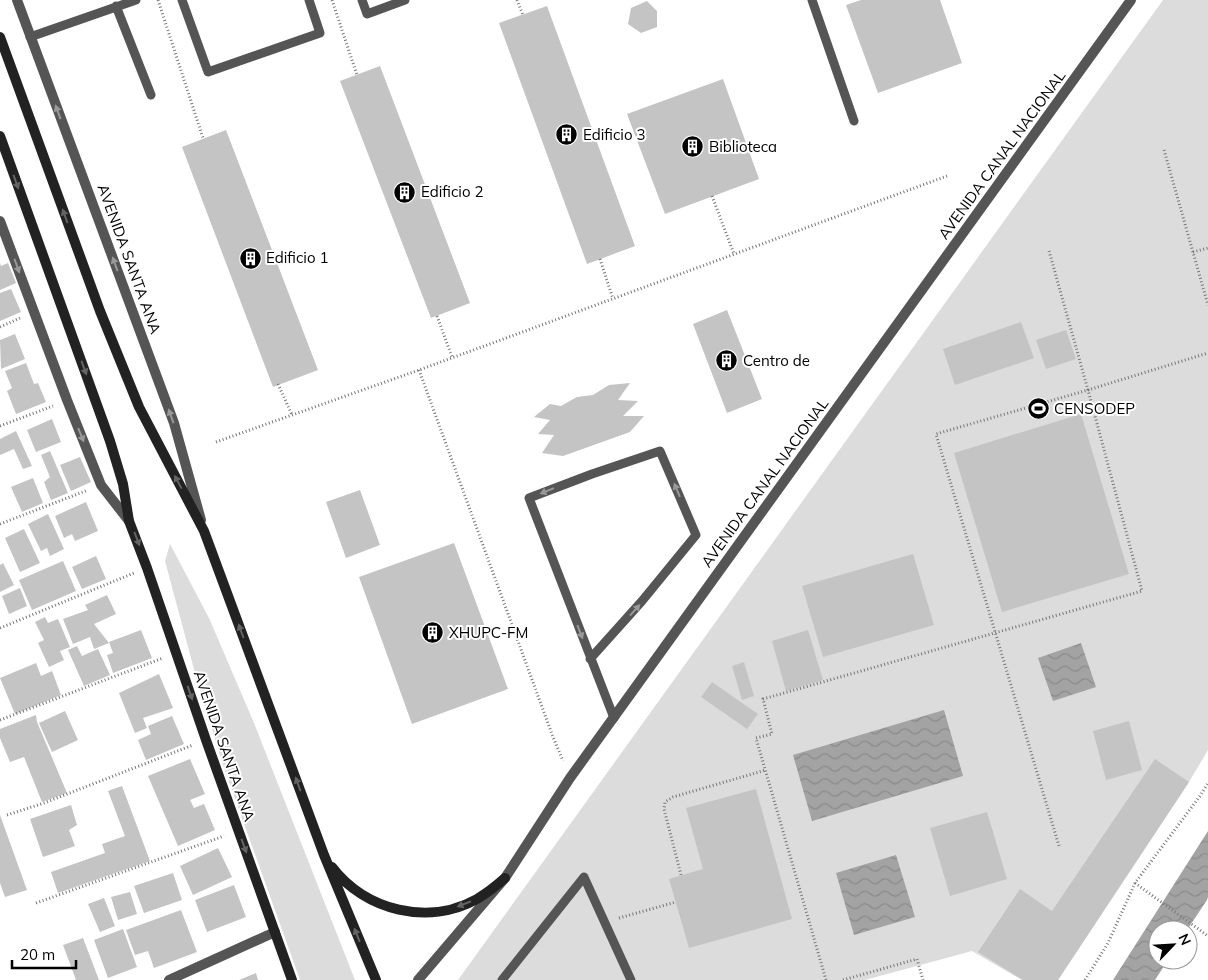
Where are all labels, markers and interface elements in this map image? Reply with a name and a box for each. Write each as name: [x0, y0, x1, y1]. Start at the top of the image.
street label: AVENIDA CANAL NACIONAL: [934, 67, 1069, 243]
one-way arrow: [54, 104, 62, 119]
building icon: Edificio 3: [555, 123, 579, 147]
place label: Edificio 3: [583, 125, 645, 144]
building icon: Biblioteca: [681, 135, 705, 159]
place label: Biblioteca: [709, 137, 777, 156]
one-way arrow: [13, 174, 20, 189]
building icon: Edificio 2: [393, 180, 417, 204]
street label: AVENIDA SANTA ANA: [93, 181, 165, 336]
place label: Edificio 2: [421, 182, 483, 201]
one-way arrow: [61, 208, 69, 223]
building icon: Edificio 1: [238, 246, 262, 270]
place label: Edificio 1: [266, 248, 328, 267]
one-way arrow: [111, 256, 119, 271]
one-way arrow: [14, 259, 21, 274]
building icon: Centro de: [715, 349, 739, 373]
place label: Centro de: [743, 351, 810, 370]
one-way arrow: [80, 361, 88, 376]
street label: AVENIDA CANAL NACIONAL: [697, 395, 832, 571]
sports icon: CENSODEP: [1026, 397, 1050, 421]
place label: CENSODEP: [1054, 399, 1135, 418]
one-way arrow: [167, 409, 174, 424]
one-way arrow: [77, 428, 85, 442]
one-way arrow: [174, 475, 182, 489]
one-way arrow: [672, 483, 680, 497]
one-way arrow: [540, 488, 555, 495]
one-way arrow: [133, 532, 141, 547]
one-way arrow: [629, 604, 641, 616]
building icon: XHUPC-FM: [421, 621, 445, 645]
place label: XHUPC-FM: [449, 623, 528, 642]
one-way arrow: [237, 624, 245, 638]
one-way arrow: [577, 624, 584, 639]
street label: AVENIDA SANTA ANA: [190, 668, 259, 824]
one-way arrow: [186, 686, 194, 701]
one-way arrow: [294, 776, 301, 791]
one-way arrow: [240, 839, 248, 854]
one-way arrow: [456, 900, 471, 908]
north arrow: [1148, 920, 1198, 970]
one-way arrow: [353, 927, 361, 942]
text: N: [1174, 931, 1195, 948]
scale bar: [12, 938, 76, 970]
text: 20 m: [20, 945, 55, 964]

